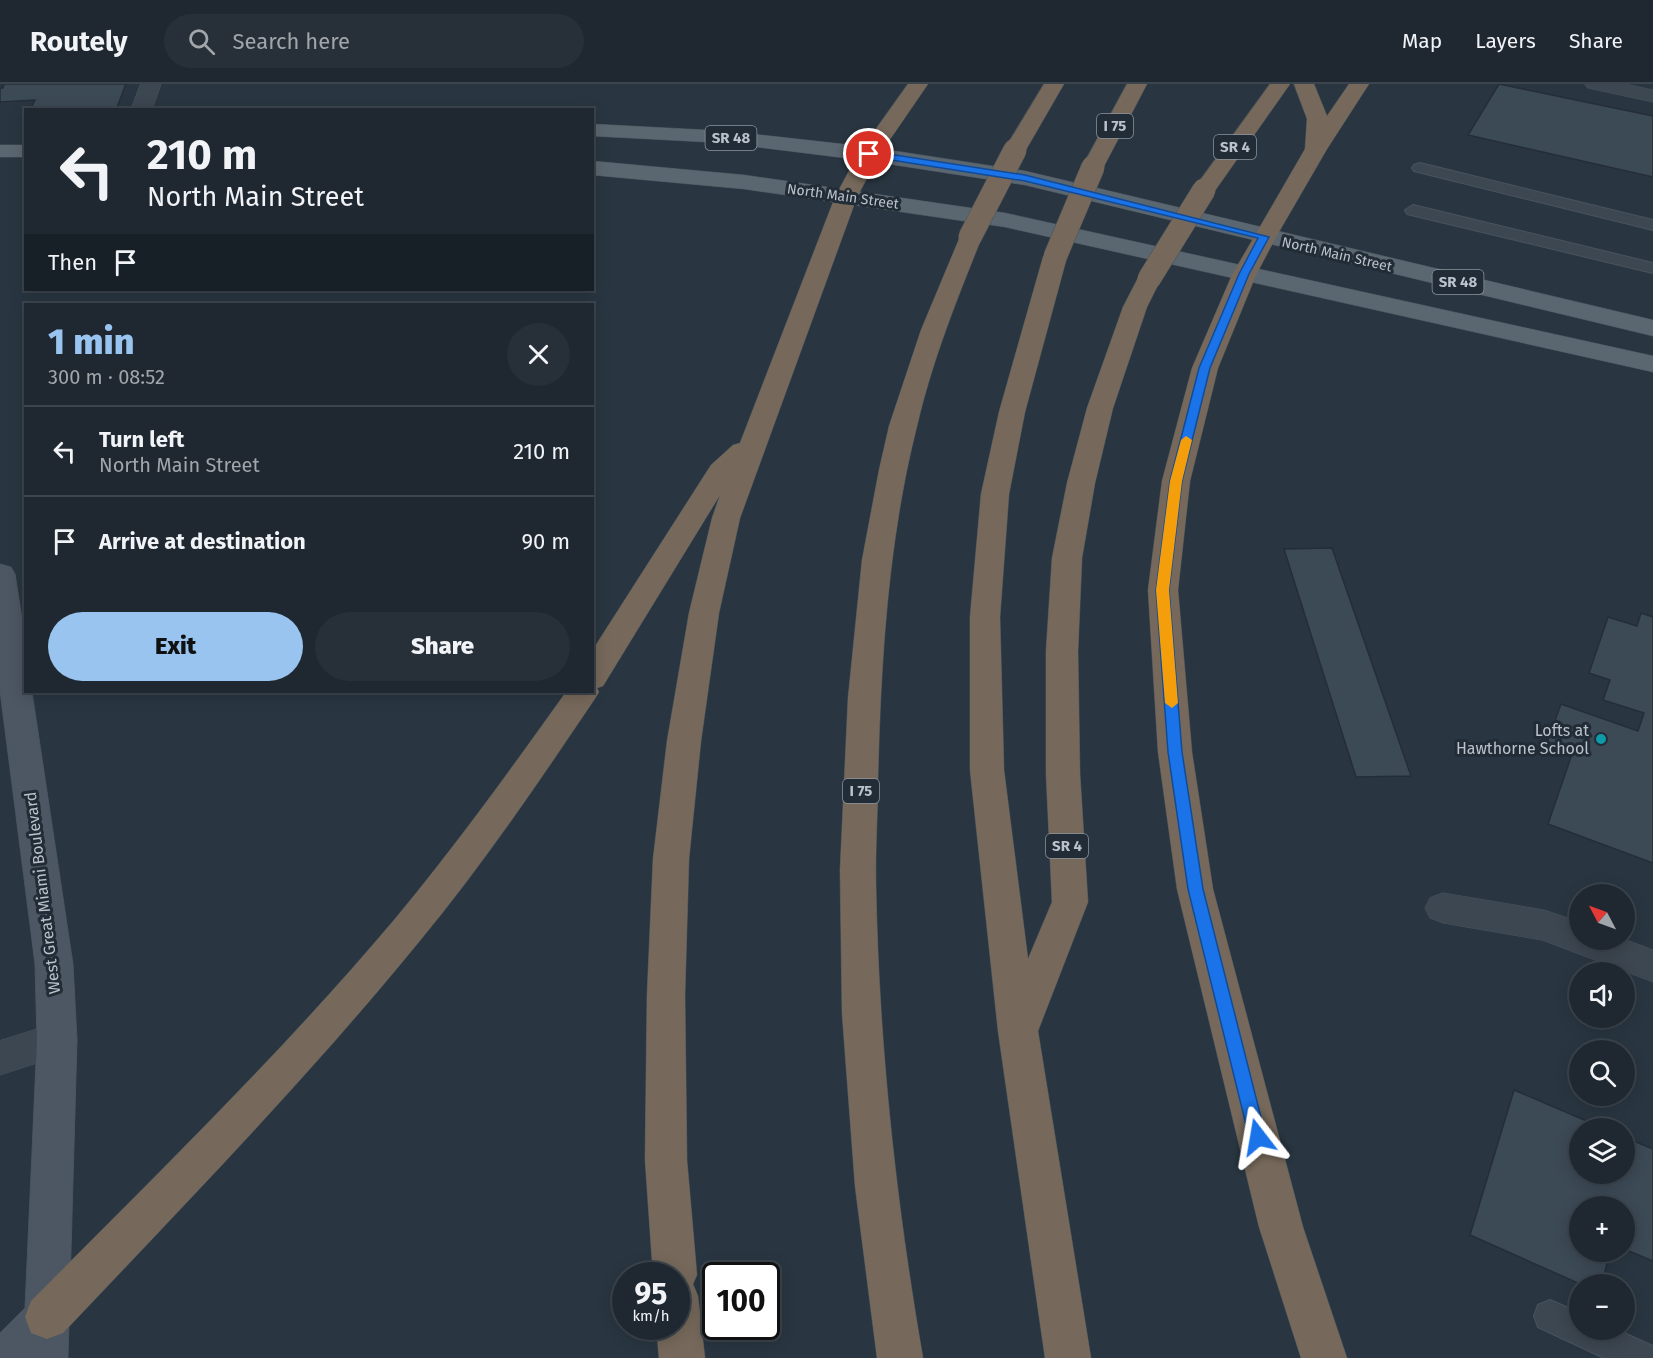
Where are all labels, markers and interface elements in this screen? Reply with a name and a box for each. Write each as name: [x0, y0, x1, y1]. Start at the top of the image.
search box: [164, 14, 584, 68]
text: Routely: [30, 25, 128, 58]
icon: search: [185, 25, 218, 58]
text: Search here: [233, 28, 350, 55]
text: Map: [1402, 28, 1442, 54]
text: Layers: [1475, 28, 1536, 54]
text: Share: [1569, 28, 1623, 54]
road number: I 75: [1097, 114, 1133, 138]
road number: SR 48: [706, 126, 756, 150]
pin: [843, 128, 894, 179]
text: 210 m: [147, 130, 257, 180]
icon: left: [48, 132, 126, 210]
road number: SR 4: [1214, 135, 1256, 159]
icon: arrive: [852, 137, 885, 170]
street label: North Main Street: [786, 180, 901, 213]
text: North Main Street: [147, 181, 364, 213]
street label: North Main Street: [1280, 234, 1395, 276]
icon: arrive: [109, 246, 142, 279]
text: Then: [48, 249, 97, 276]
road number: SR 48: [1432, 270, 1484, 294]
text: 1 min: [48, 320, 134, 364]
button: close: [507, 323, 570, 386]
text: 300 m · 08:52: [48, 365, 165, 389]
text: Turn left: [99, 426, 184, 453]
icon: left: [48, 435, 81, 468]
text: 210 m: [513, 438, 570, 465]
text: North Main Street: [99, 453, 260, 477]
icon: arrive: [48, 525, 81, 558]
text: Arrive at destination: [99, 528, 306, 555]
text: 90 m: [521, 528, 570, 555]
button: Exit: [48, 612, 303, 681]
button: Share: [315, 612, 570, 681]
place label: Lofts at Hawthorne School: [1456, 721, 1589, 758]
marker: Lofts at Hawthorne School: [1594, 732, 1608, 746]
road number: I 75: [843, 779, 879, 803]
street label: West Great Miami Boulevard: [21, 791, 64, 995]
road number: SR 4: [1046, 834, 1088, 858]
north arrow: [1569, 884, 1635, 950]
map controls: [1569, 884, 1635, 1340]
button: sound: [1569, 962, 1635, 1028]
button: search: [1569, 1040, 1635, 1106]
position arrow: [1226, 1105, 1290, 1169]
button: layers: [1569, 1118, 1635, 1184]
button: +: [1569, 1196, 1635, 1262]
speed limit sign: 100: [702, 1262, 780, 1340]
button: −: [1569, 1274, 1635, 1340]
text: 95: [635, 1276, 667, 1312]
text: km/h: [632, 1307, 670, 1325]

